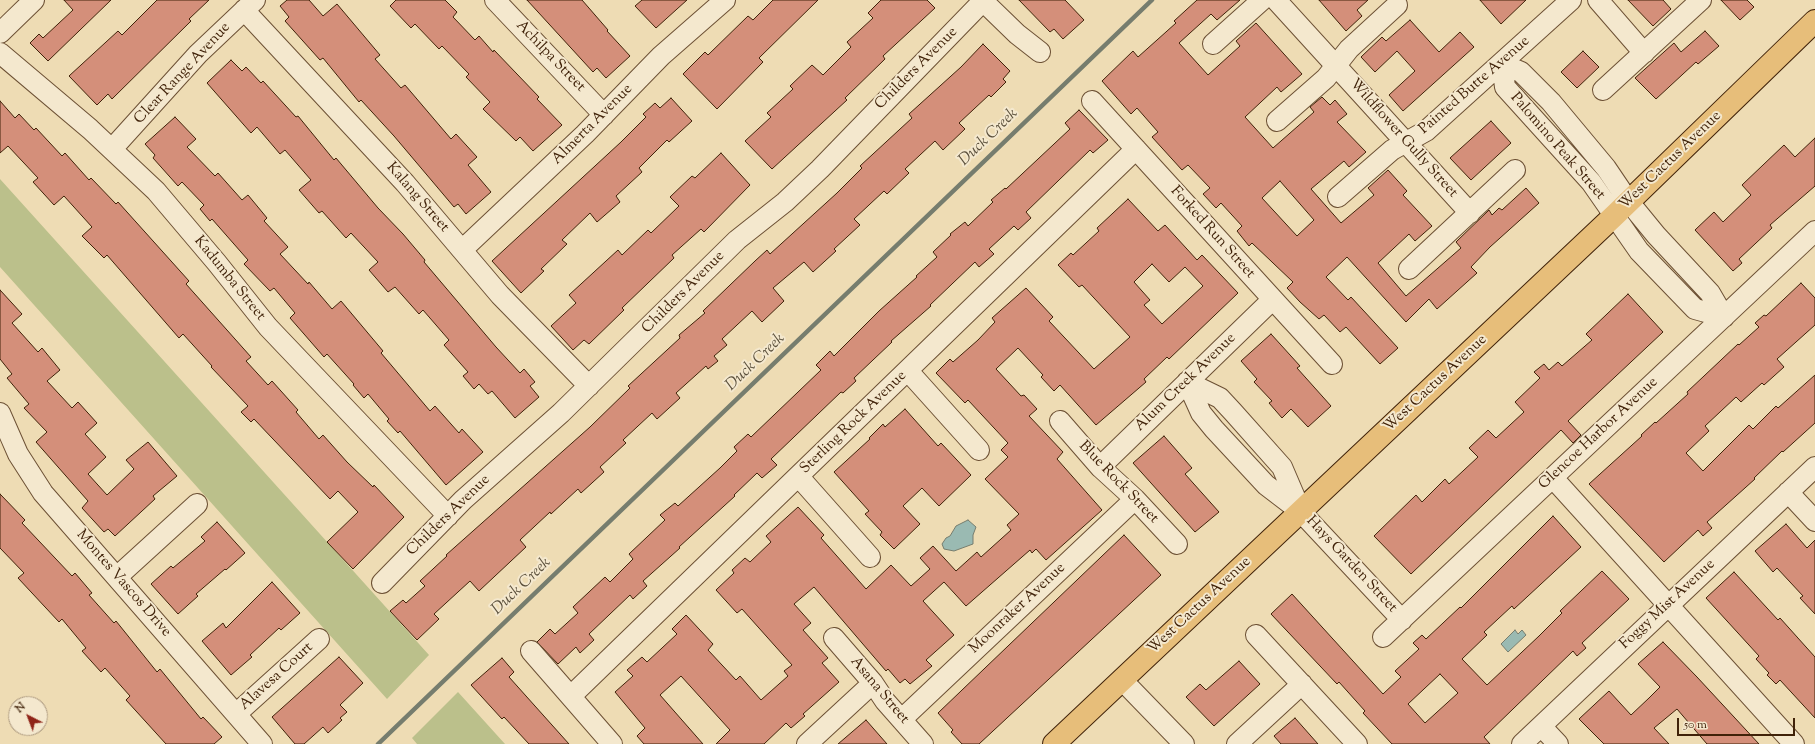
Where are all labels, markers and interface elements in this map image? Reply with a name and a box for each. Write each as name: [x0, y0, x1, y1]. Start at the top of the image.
street label: Achilpa Street: [511, 18, 589, 96]
street label: Clear Range Avenue: [131, 19, 235, 129]
street label: Childers Avenue: [872, 24, 962, 114]
street label: Painted Butte Avenue: [1416, 33, 1534, 139]
street label: Wildflower Gully Street: [1345, 76, 1461, 202]
street label: Almerta Avenue: [549, 81, 637, 169]
street label: Palomino Peak Street: [1506, 90, 1608, 204]
water label: Duck Creek: [955, 105, 1023, 171]
street label: West Cactus Avenue: [1616, 108, 1726, 214]
street label: Kalang Street: [382, 159, 452, 237]
street label: Forked Run Street: [1166, 183, 1258, 283]
street label: Kadumba Street: [189, 233, 269, 325]
street label: Childers Avenue: [639, 248, 729, 338]
water label: Duck Creek: [722, 330, 790, 396]
street label: Alum Creek Avenue: [1132, 330, 1240, 436]
street label: West Cactus Avenue: [1381, 331, 1491, 437]
street label: Sterling Rock Avenue: [797, 368, 911, 478]
street label: Glencoe Harbor Avenue: [1536, 374, 1662, 494]
street label: Blue Rock Street: [1074, 438, 1162, 528]
street label: Childers Avenue: [403, 472, 495, 560]
street label: Hays Garden Street: [1302, 513, 1400, 617]
street label: Montes Vascos Drive: [72, 527, 174, 641]
street label: West Cactus Avenue: [1145, 553, 1255, 659]
water label: Duck Creek: [488, 554, 556, 620]
street label: Foggy Mist Avenue: [1617, 556, 1719, 654]
street label: Moonraker Avenue: [966, 560, 1070, 658]
street label: Alavesa Court: [237, 639, 317, 715]
street label: Asana Street: [846, 654, 912, 728]
north arrow: [8, 696, 48, 736]
text: N: [12, 699, 29, 717]
scale bar: [1679, 710, 1797, 736]
text: 50 m: [1684, 716, 1707, 734]

